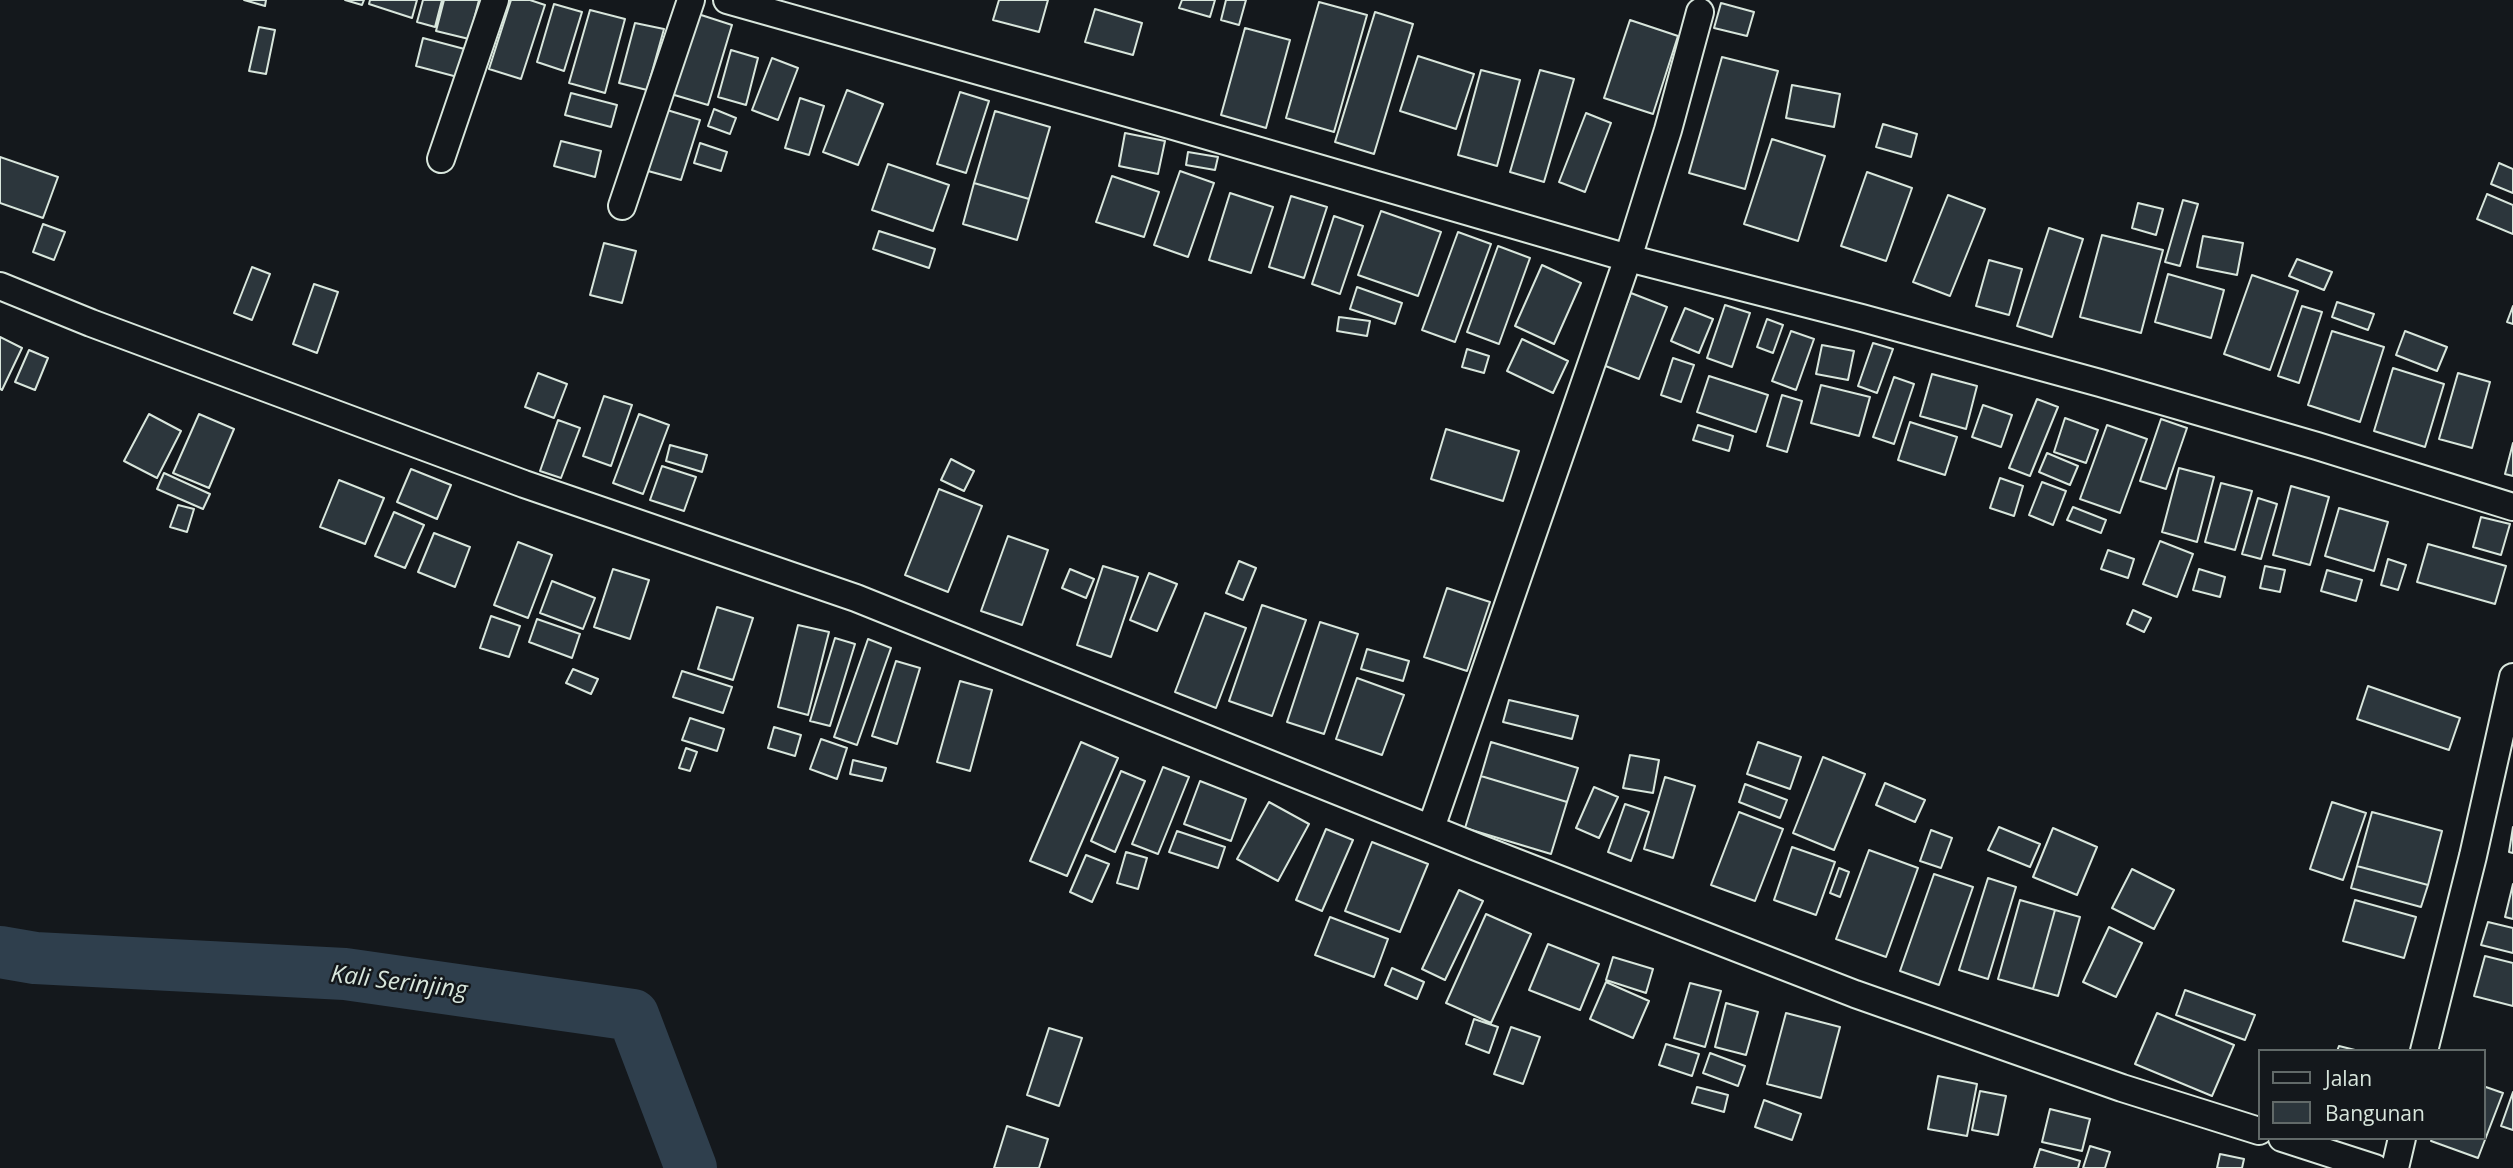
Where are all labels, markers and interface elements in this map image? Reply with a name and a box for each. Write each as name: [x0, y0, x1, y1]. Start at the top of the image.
water label: Kali Serinjing: [329, 960, 469, 1006]
legend: [2258, 1049, 2485, 1140]
text: Jalan: [2325, 1064, 2372, 1092]
text: Bangunan: [2325, 1099, 2425, 1127]

